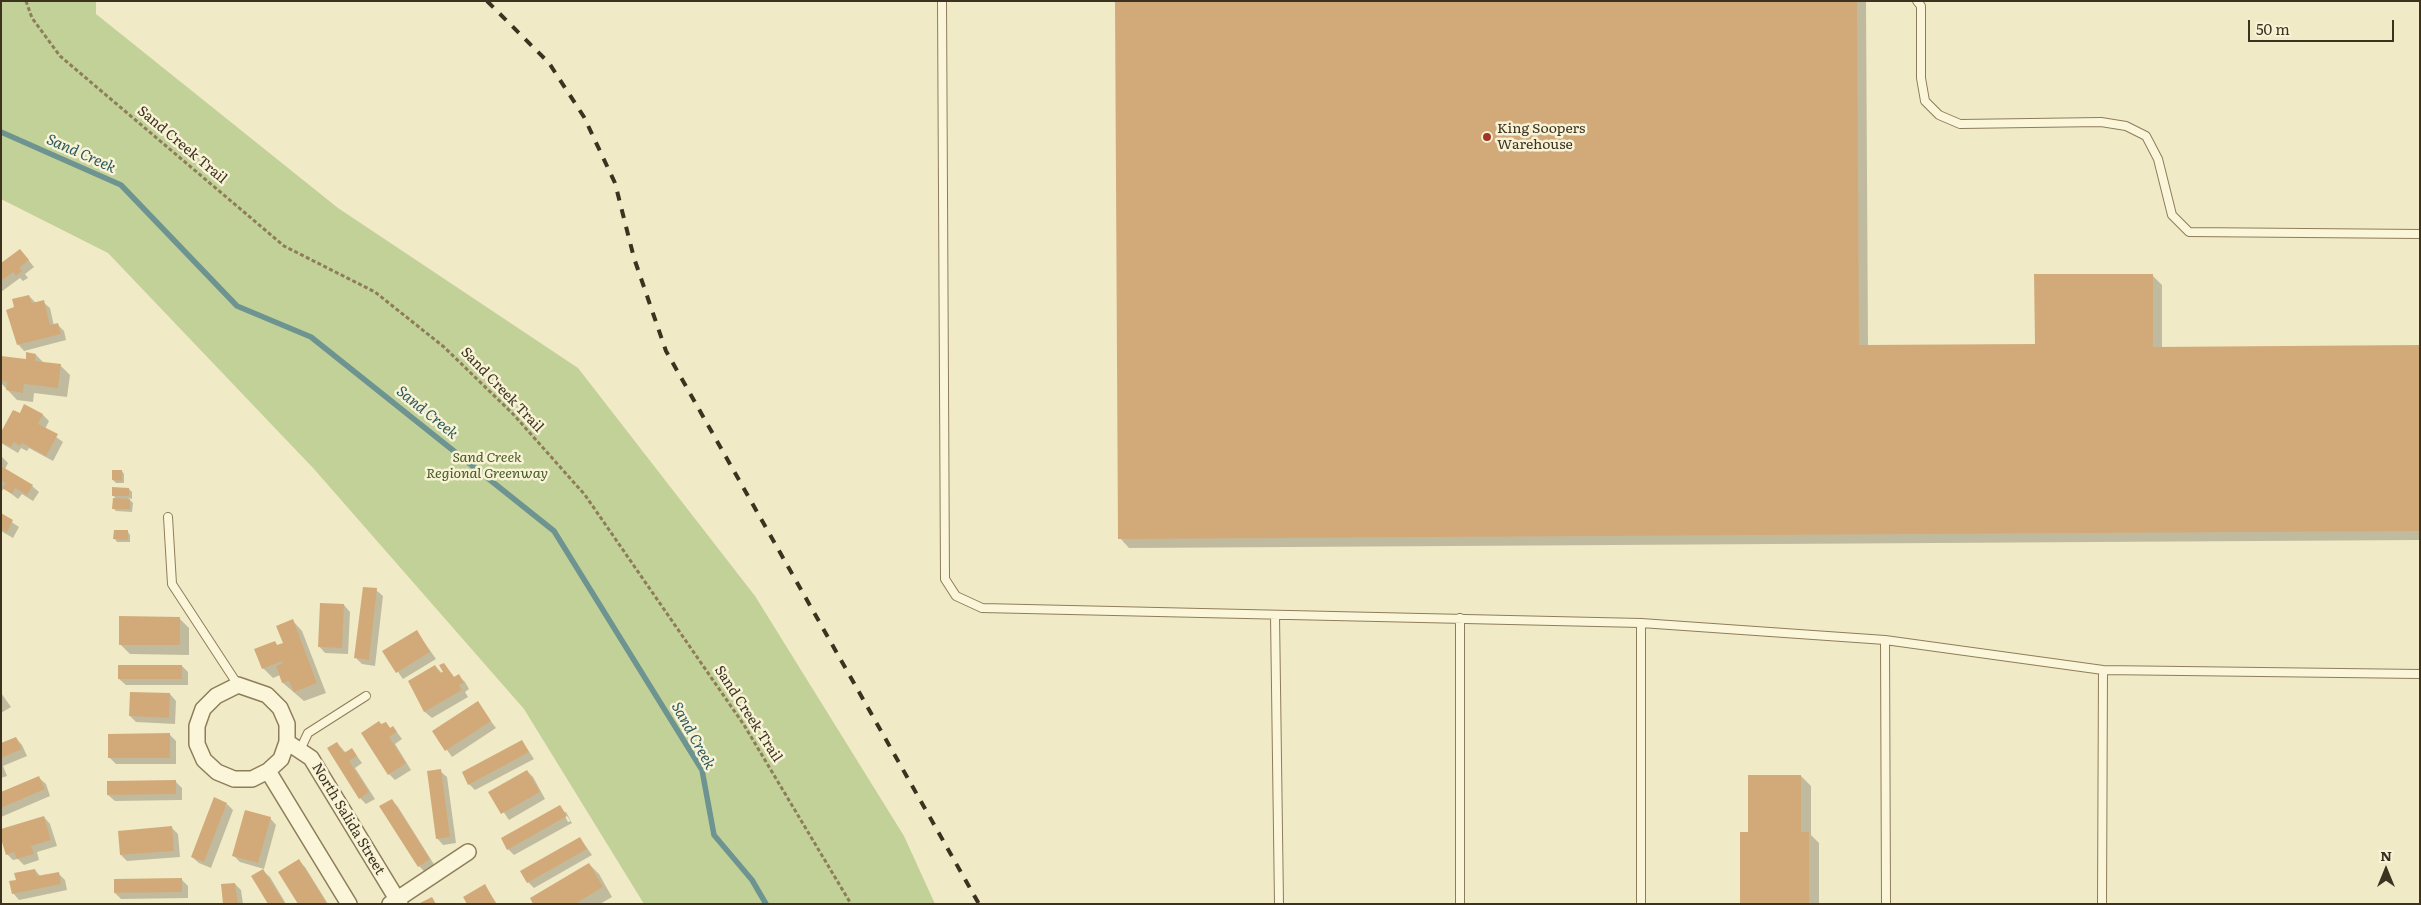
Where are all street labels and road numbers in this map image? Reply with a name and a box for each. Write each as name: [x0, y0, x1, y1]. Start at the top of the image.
street label: Sand Creek Trail: [134, 103, 230, 187]
street label: Sand Creek Trail: [457, 344, 547, 436]
street label: Sand Creek Trail: [711, 663, 785, 765]
street label: North Salida Street: [308, 760, 388, 878]

